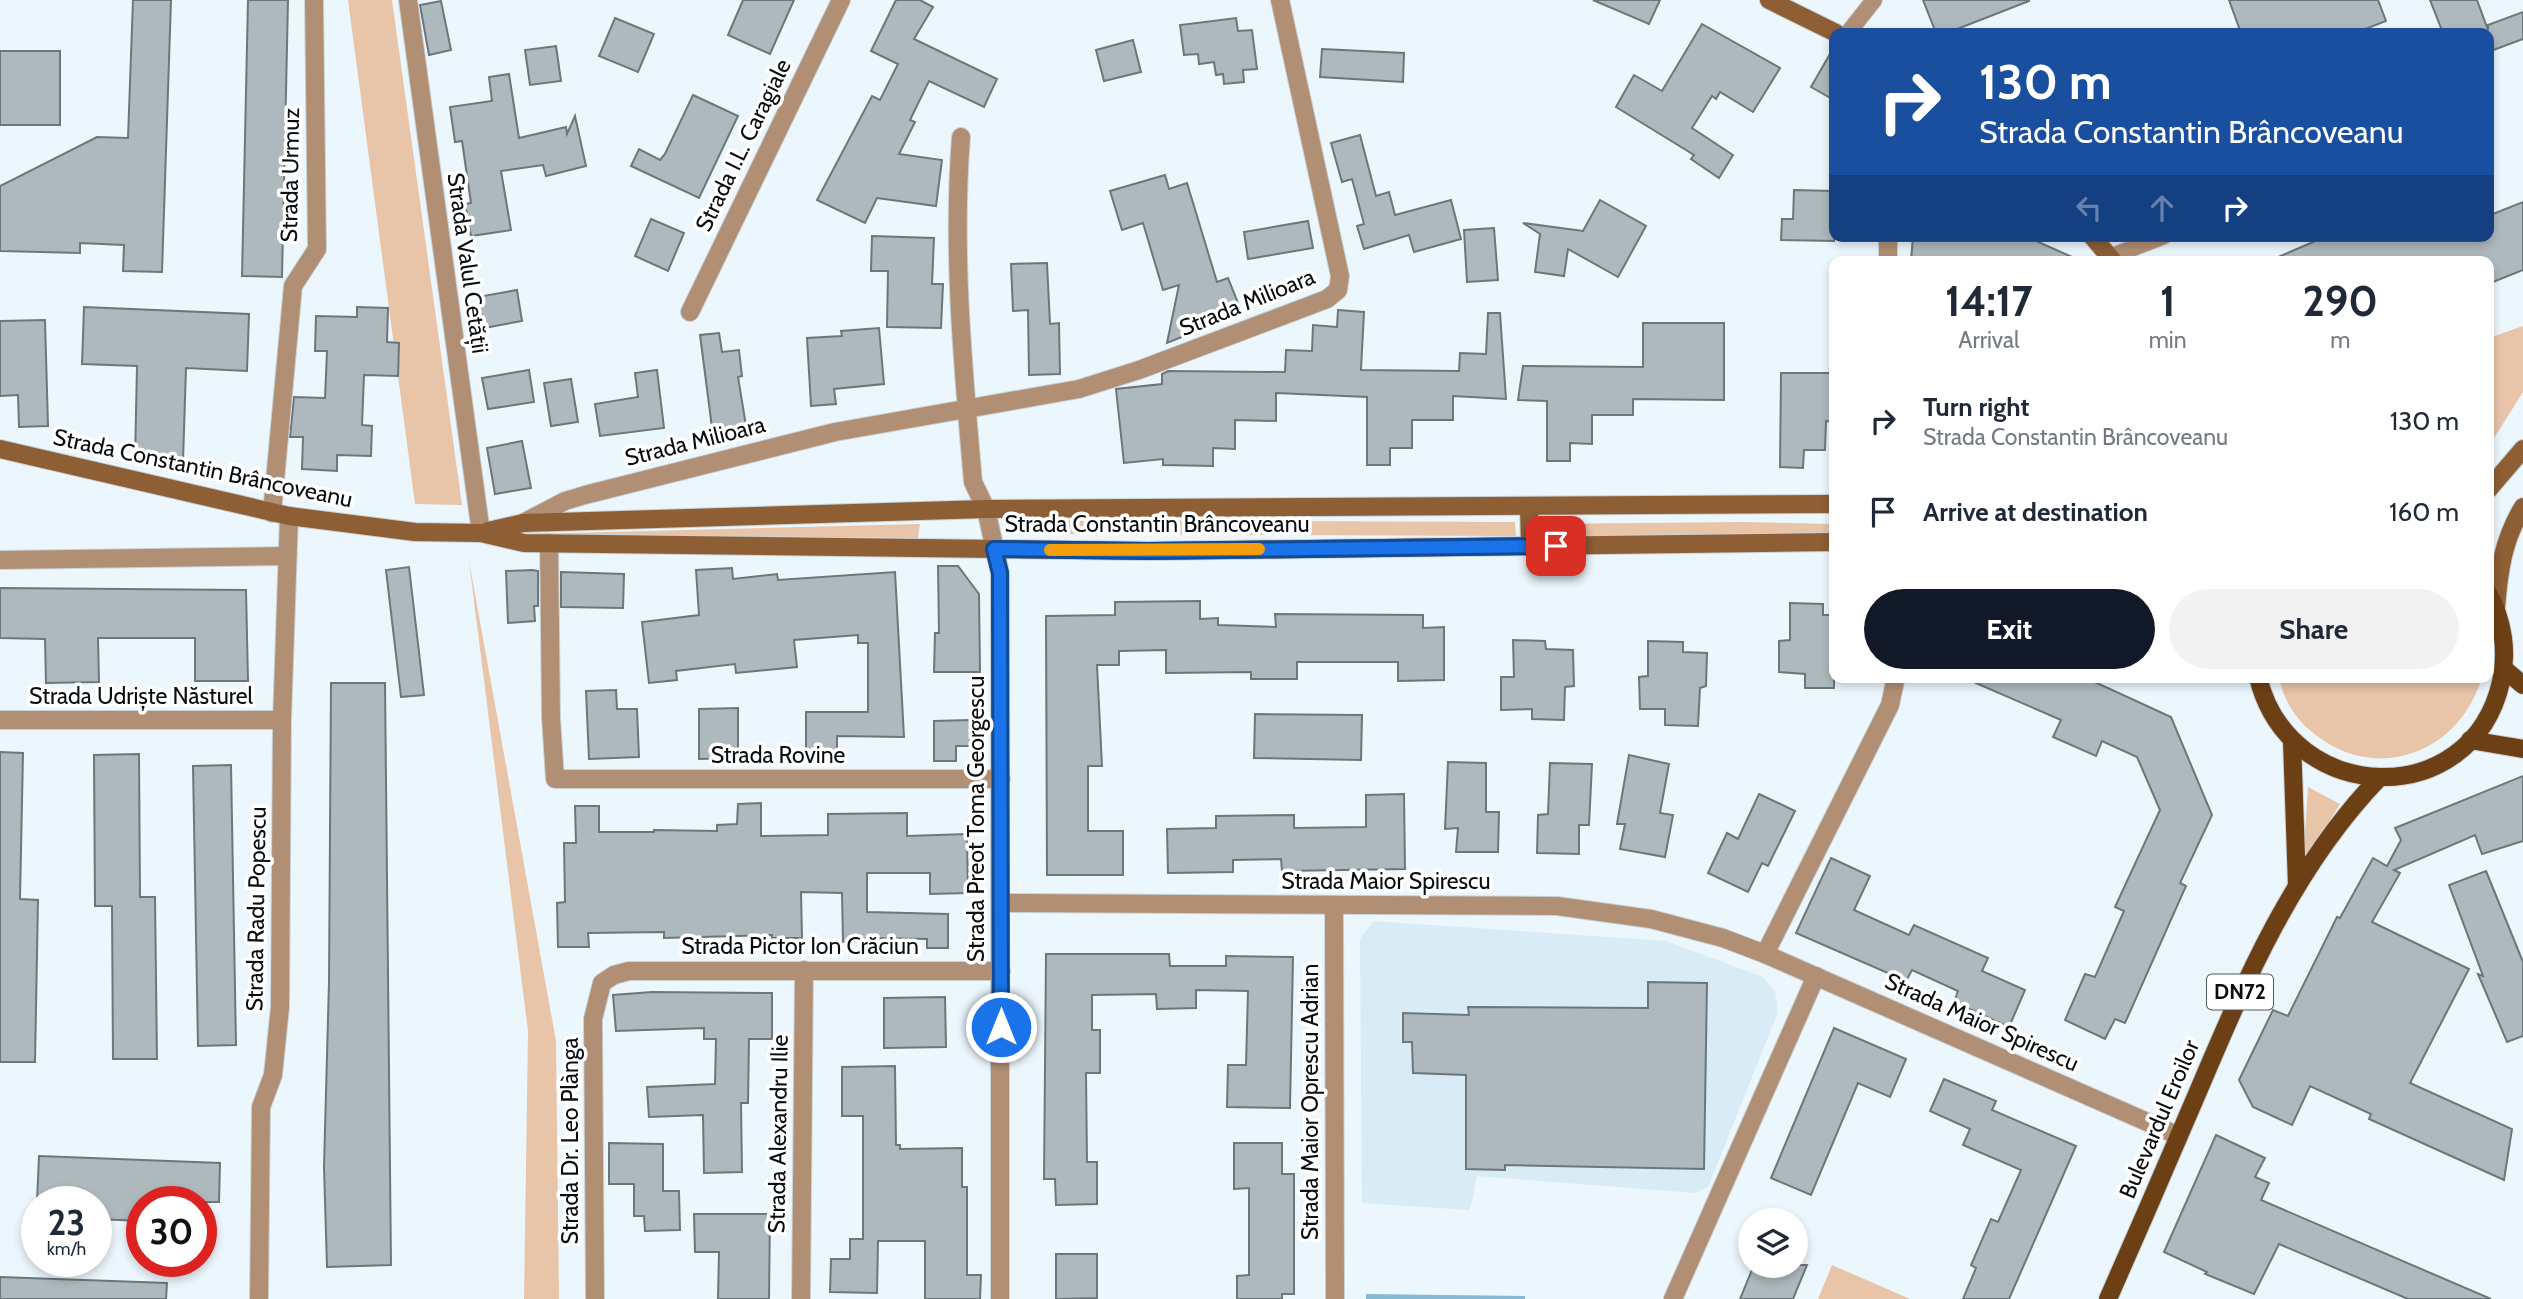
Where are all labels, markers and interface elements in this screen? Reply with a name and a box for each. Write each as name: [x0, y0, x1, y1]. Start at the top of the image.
text: 130 m: [1979, 52, 2112, 111]
street label: Strada I.L. Caragiale: [689, 54, 797, 236]
icon: right: [1864, 56, 1955, 147]
street label: Strada Urmuz: [275, 107, 305, 243]
text: Strada Constantin Brâncoveanu: [1979, 112, 2404, 151]
street label: Strada Valul Cetății: [440, 171, 495, 355]
icon: left: [2070, 189, 2108, 227]
icon: ahead: [2143, 189, 2181, 227]
icon: right: [2216, 189, 2254, 227]
street label: Strada Milioara: [1175, 262, 1319, 342]
text: 14:17: [1945, 275, 2033, 327]
text: 1: [2160, 275, 2175, 327]
text: 290: [2303, 275, 2378, 327]
text: Arrival: [1958, 326, 2019, 354]
text: min: [2149, 326, 2187, 354]
text: m: [2330, 326, 2350, 354]
text: Turn right: [1923, 391, 2029, 423]
icon: right: [1864, 402, 1902, 440]
text: 130 m: [2390, 405, 2459, 437]
street label: Strada Milioara: [622, 410, 768, 472]
street label: Strada Constantin Brâncoveanu: [51, 423, 355, 513]
text: Strada Constantin Brâncoveanu: [1923, 423, 2228, 451]
icon: arrive: [1864, 493, 1902, 531]
text: Arrive at destination: [1923, 496, 2148, 528]
text: 160 m: [2389, 496, 2459, 528]
street label: Strada Constantin Brâncoveanu: [1004, 510, 1310, 538]
pin: [1526, 516, 1586, 576]
icon: arrive: [1537, 527, 1575, 565]
button: Exit: [1864, 589, 2155, 669]
button: Share: [2169, 589, 2459, 669]
street label: Strada Preot Toma Georgescu: [962, 676, 990, 962]
street label: Strada Udriște Năsturel: [29, 682, 253, 711]
street label: Strada Rovine: [711, 741, 846, 769]
street label: Strada Radu Popescu: [240, 806, 272, 1012]
street label: Strada Maior Spirescu: [1281, 867, 1491, 895]
street label: Strada Pictor Ion Crăciun: [681, 932, 919, 960]
street label: Strada Maior Oprescu Adrian: [1296, 964, 1324, 1240]
street label: Strada Maior Spirescu: [1881, 967, 2083, 1077]
road number: DN72: [2207, 974, 2273, 1010]
position arrow: [964, 990, 1038, 1064]
street label: Strada Alexandru Ilie: [762, 1034, 794, 1234]
street label: Bulevardul Eroilor: [2113, 1035, 2205, 1203]
street label: Strada Dr. Leo Plànga: [556, 1038, 584, 1244]
speed limit sign: 30: [126, 1186, 217, 1277]
text: 23: [48, 1201, 85, 1244]
map controls: [1738, 1208, 1808, 1278]
button: layers: [1738, 1208, 1808, 1278]
text: km/h: [47, 1238, 86, 1260]

